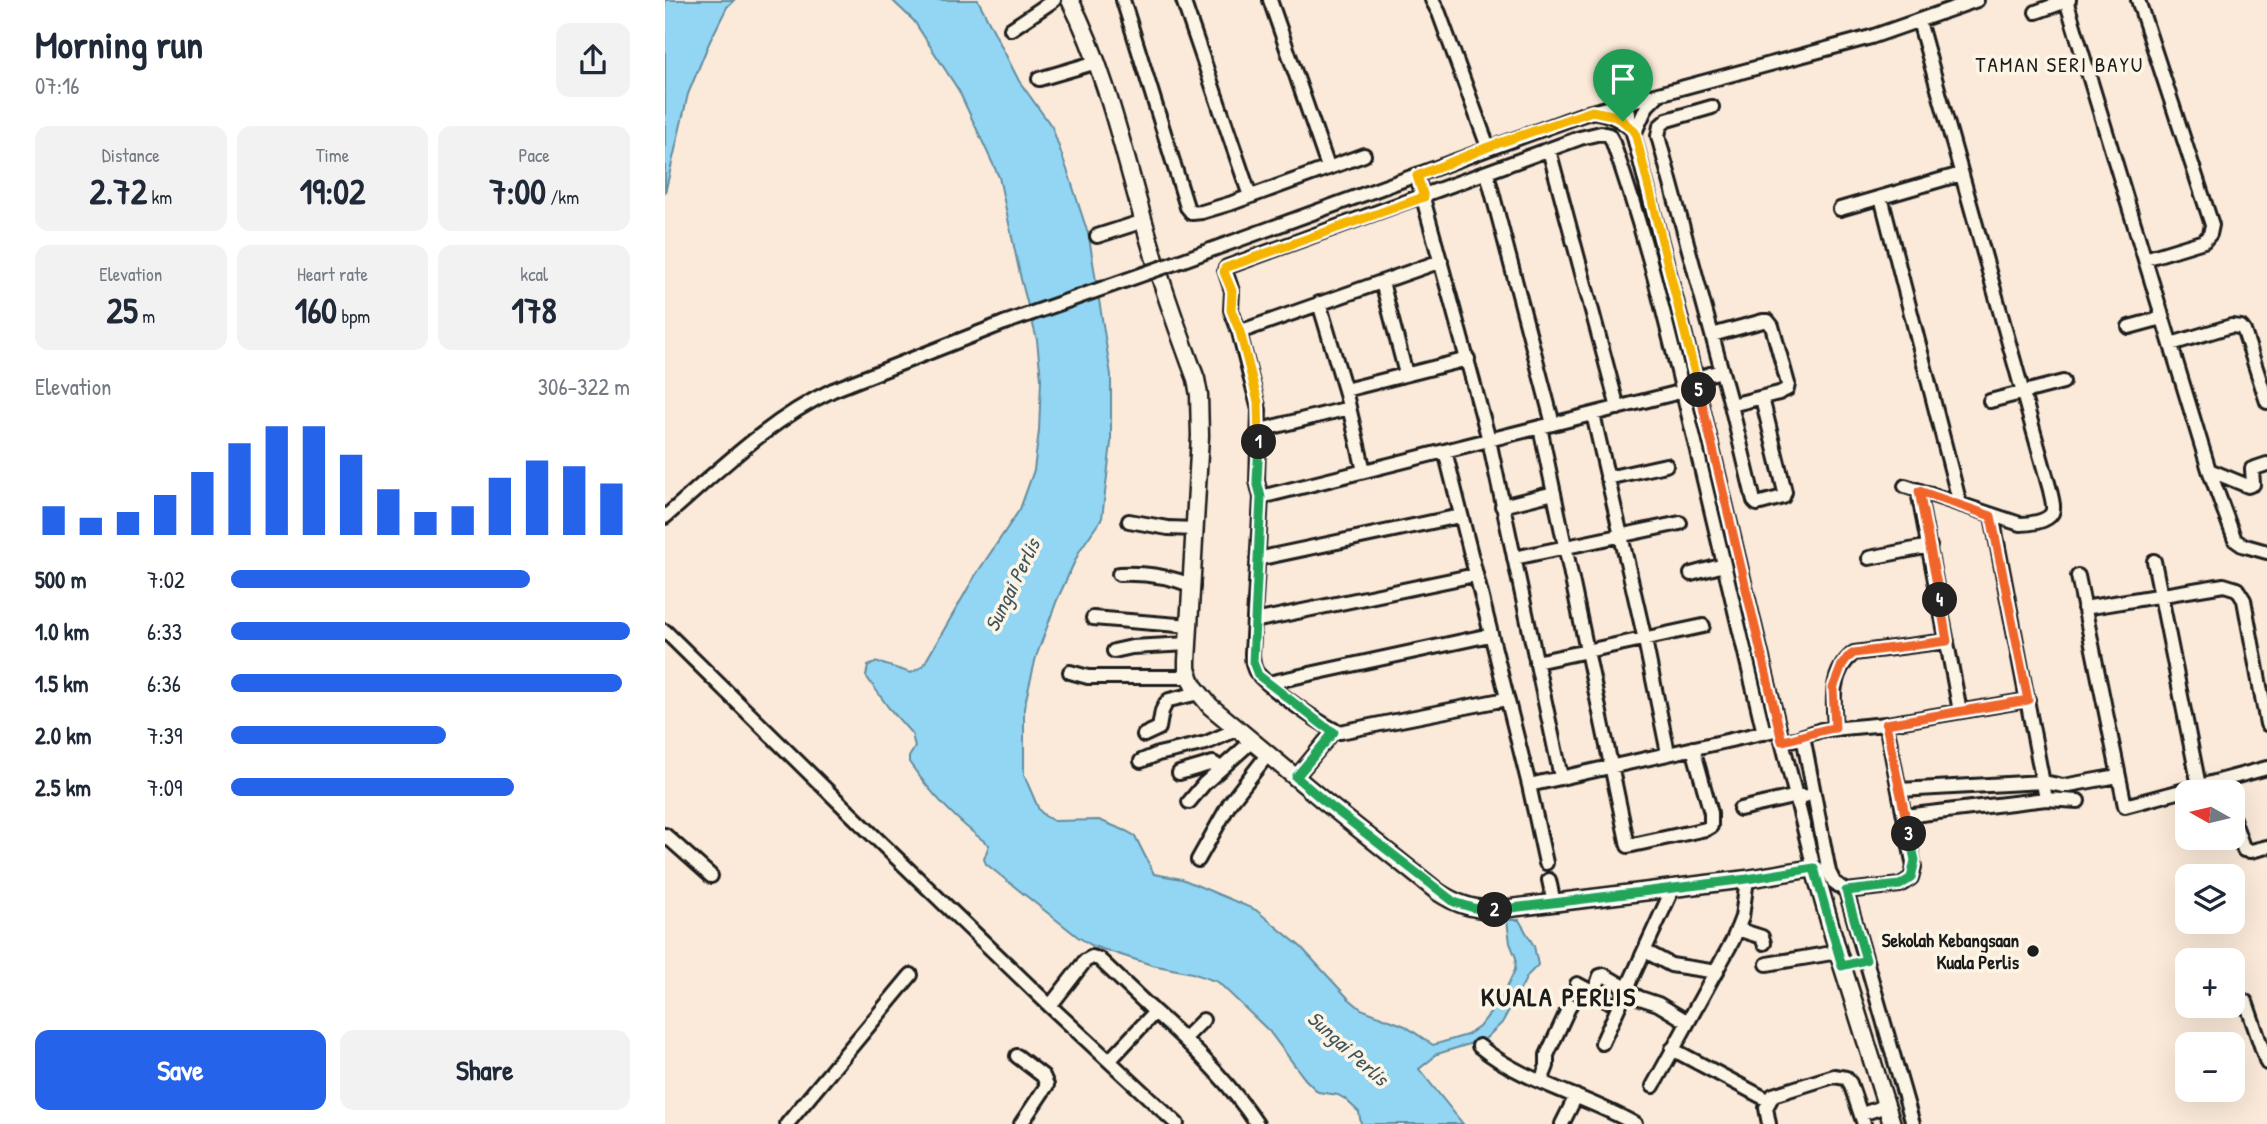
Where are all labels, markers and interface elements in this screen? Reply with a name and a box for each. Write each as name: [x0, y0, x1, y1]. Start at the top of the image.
text: Morning run: [35, 18, 203, 70]
button: share: [556, 23, 630, 97]
pin: [1593, 49, 1653, 121]
district label: TAMAN SERI BAYU: [1976, 50, 2144, 79]
icon: arrive: [1604, 60, 1642, 98]
text: 07:16: [35, 70, 80, 101]
text: Distance: [102, 142, 160, 168]
text: Time: [316, 142, 349, 168]
text: Pace: [518, 142, 550, 168]
text: 2.72: [89, 168, 147, 215]
text: 19:02: [300, 168, 365, 215]
text: 7:00: [489, 168, 546, 215]
text: km: [147, 184, 172, 210]
text: /km: [546, 184, 579, 210]
text: Elevation: [99, 261, 162, 287]
text: Heart rate: [297, 261, 368, 287]
text: kcal: [520, 261, 548, 287]
text: 25: [107, 287, 138, 334]
text: 160: [295, 287, 337, 334]
text: 178: [512, 287, 557, 334]
text: m: [138, 303, 155, 329]
text: bpm: [337, 303, 370, 329]
text: Elevation: [35, 371, 111, 402]
text: 306–322 m: [538, 371, 630, 402]
pin: 5: [1681, 372, 1717, 408]
text: 5: [1694, 376, 1703, 402]
pin: 1: [1241, 424, 1277, 460]
text: 1: [1255, 428, 1262, 454]
water label: Sungai Perlis: [977, 532, 1048, 636]
text: 500 m: [35, 564, 86, 595]
text: 7:02: [147, 564, 185, 595]
pin: 4: [1923, 582, 1957, 618]
text: 4: [1936, 586, 1943, 612]
text: 1.0 km: [35, 616, 89, 647]
text: 6:33: [147, 616, 182, 647]
text: 1.5 km: [35, 668, 88, 699]
text: 6:36: [147, 668, 181, 699]
text: 2.0 km: [35, 720, 91, 751]
text: 7:39: [147, 720, 182, 751]
text: 2.5 km: [35, 772, 91, 803]
text: 7:09: [147, 772, 182, 803]
north arrow: [2175, 780, 2245, 850]
map controls: [2175, 780, 2245, 1102]
pin: 3: [1891, 816, 1927, 852]
text: 3: [1904, 820, 1913, 846]
button: layers: [2175, 864, 2245, 934]
pin: 2: [1477, 892, 1513, 928]
text: 2: [1490, 896, 1499, 922]
place label: Sekolah Kebangsaan Kuala Perlis: [1882, 927, 2020, 975]
marker: Sekolah Kebangsaan Kuala Perlis: [2025, 943, 2041, 959]
button: +: [2175, 948, 2245, 1018]
district label: KUALA PERLIS: [1481, 979, 1637, 1014]
water label: Sungai Perlis: [1301, 1004, 1396, 1093]
button: Save: [35, 1030, 326, 1110]
button: Share: [340, 1030, 630, 1110]
button: −: [2175, 1032, 2245, 1102]

